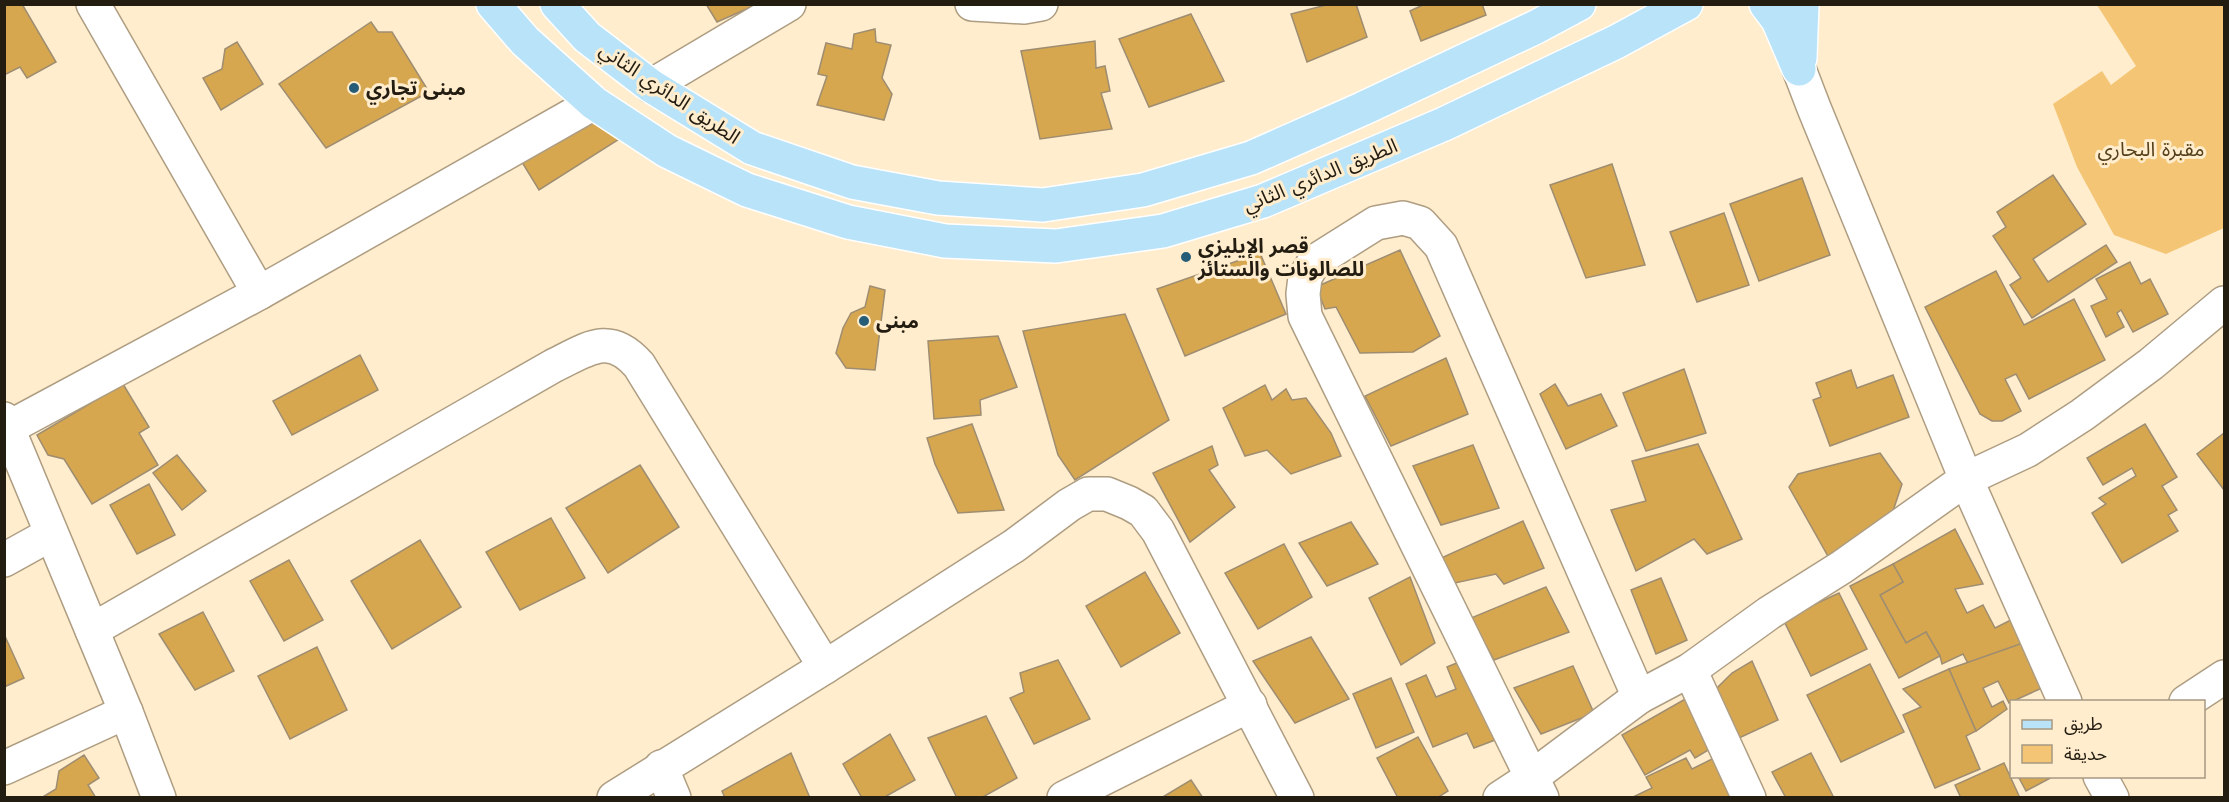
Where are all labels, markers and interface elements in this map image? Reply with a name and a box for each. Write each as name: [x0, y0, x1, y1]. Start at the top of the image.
street label: الطريق الدائري الثاني: [593, 37, 745, 152]
place label: مبنى تجاري: [366, 76, 466, 105]
marker: مبنى تجاري: [347, 81, 361, 95]
street label: الطريق الدائري الثاني: [1239, 133, 1402, 220]
park label: مقبرة البحاري: [2097, 137, 2205, 165]
place label: قصر الإيليزي للصالونات والستائر: [1197, 234, 1364, 281]
marker: قصر الإيليزي للصالونات والستائر: [1179, 250, 1193, 264]
place label: مبنى: [876, 309, 919, 333]
marker: مبنى: [857, 314, 871, 328]
legend: [2010, 700, 2205, 778]
text: طريق: [2064, 713, 2103, 735]
text: حديقة: [2064, 743, 2107, 764]

